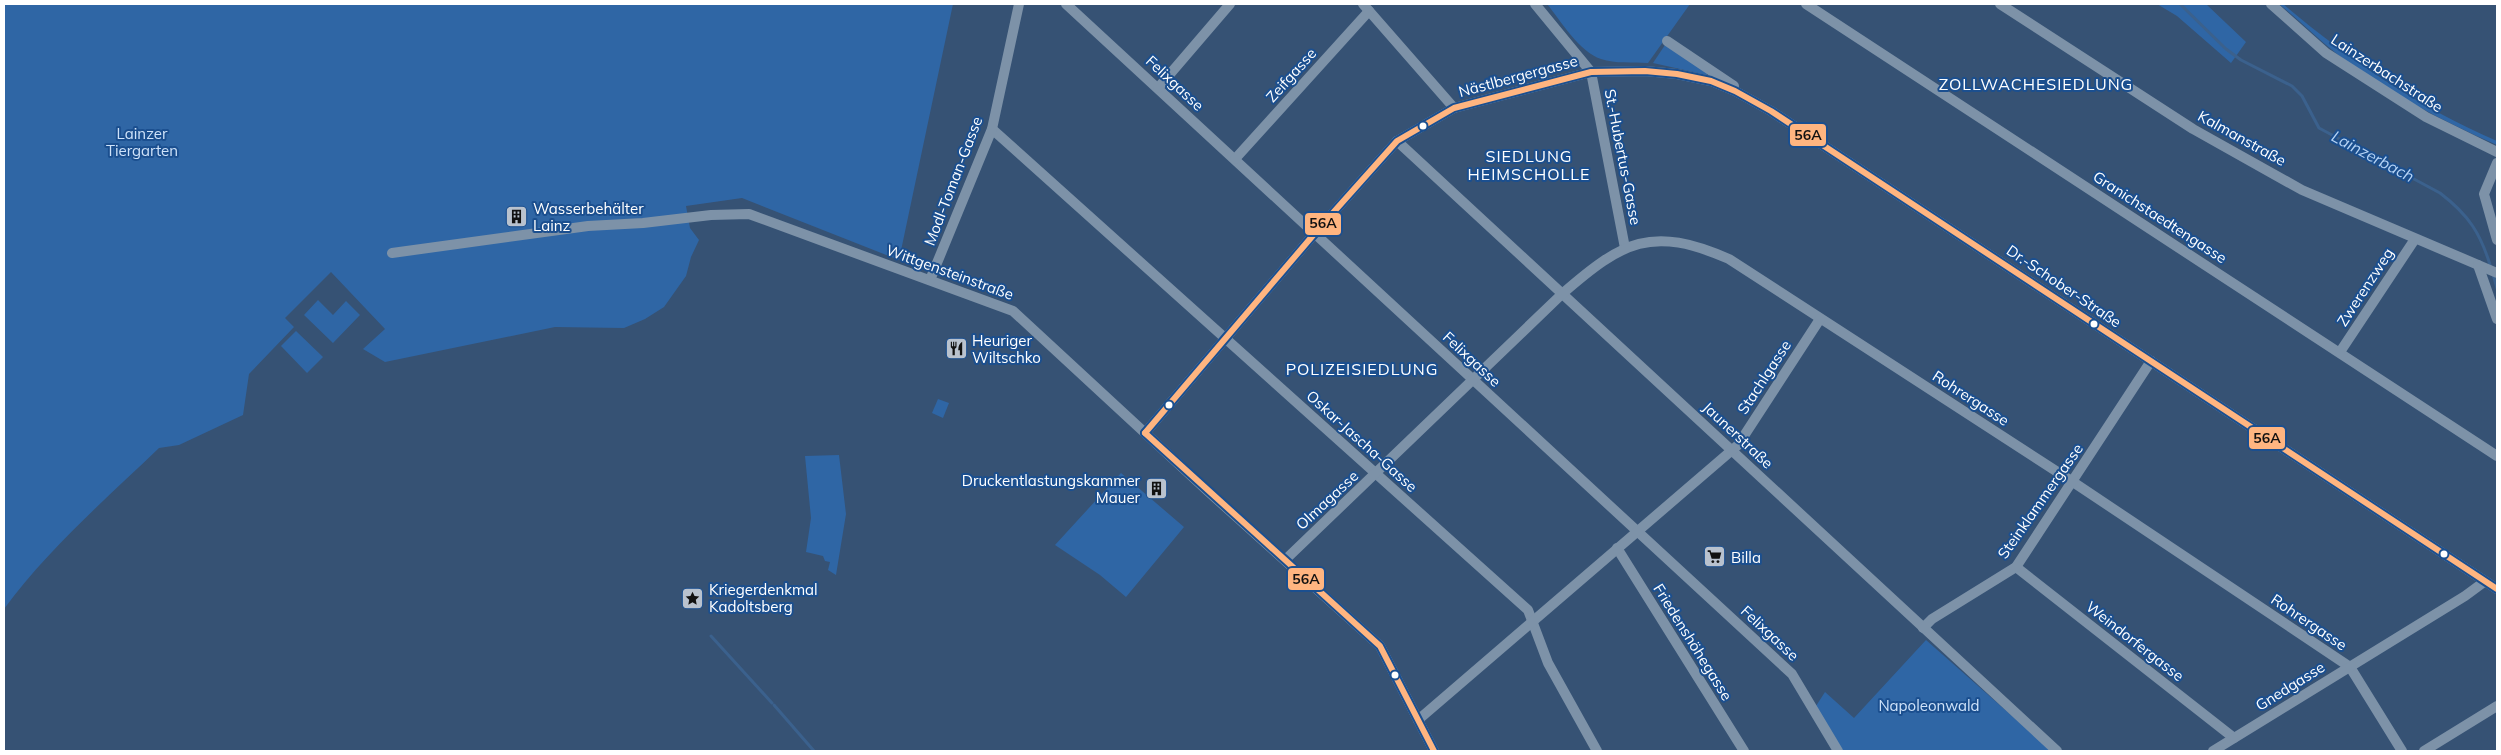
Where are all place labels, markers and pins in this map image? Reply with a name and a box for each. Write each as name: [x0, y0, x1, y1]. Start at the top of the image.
unlabelled marker: [1418, 121, 1428, 131]
place label: Wasserbehälter Lainz: [533, 199, 644, 235]
building icon: Wasserbehälter Lainz: [505, 205, 529, 229]
unlabelled marker: [2089, 319, 2099, 329]
place label: Heuriger Wiltschko: [972, 331, 1041, 367]
restaurant icon: Heuriger Wiltschko: [944, 337, 968, 361]
unlabelled marker: [1164, 400, 1174, 410]
place label: Druckentlastungskammer Mauer: [962, 471, 1141, 507]
building icon: Druckentlastungskammer Mauer: [1144, 477, 1168, 501]
supermarket icon: Billa: [1703, 545, 1727, 569]
place label: Billa: [1731, 548, 1761, 567]
unlabelled marker: [2439, 549, 2449, 559]
place label: Kriegerdenkmal Kadoltsberg: [709, 580, 818, 616]
place icon: Kriegerdenkmal Kadoltsberg: [681, 586, 705, 610]
unlabelled marker: [1390, 670, 1400, 680]

